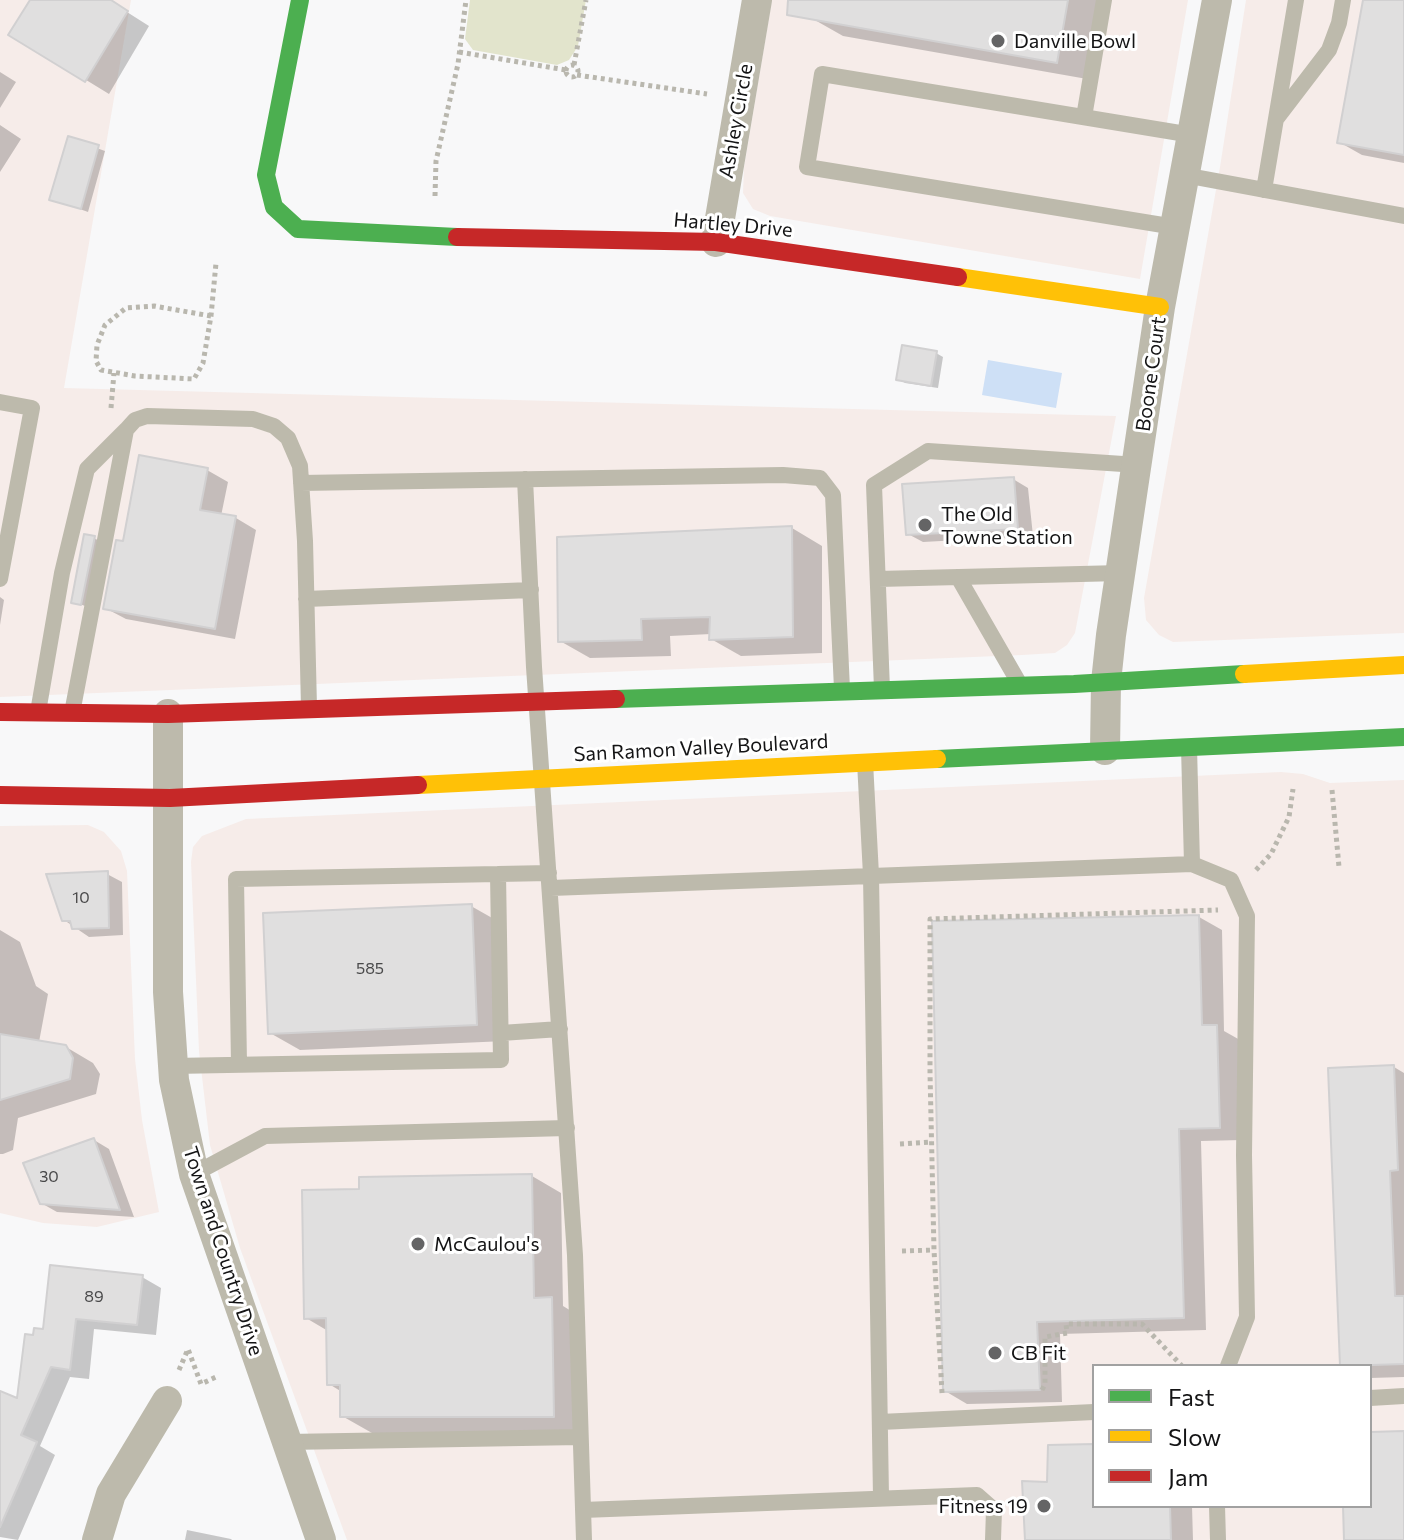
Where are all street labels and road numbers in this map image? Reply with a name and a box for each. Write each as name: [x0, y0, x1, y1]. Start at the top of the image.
street label: Ashley Circle: [714, 62, 758, 180]
street label: Hartley Drive: [672, 208, 794, 242]
street label: Boone Court: [1131, 315, 1171, 433]
street label: San Ramon Valley Boulevard: [573, 729, 829, 767]
street label: Town and Country Drive: [178, 1143, 268, 1359]

